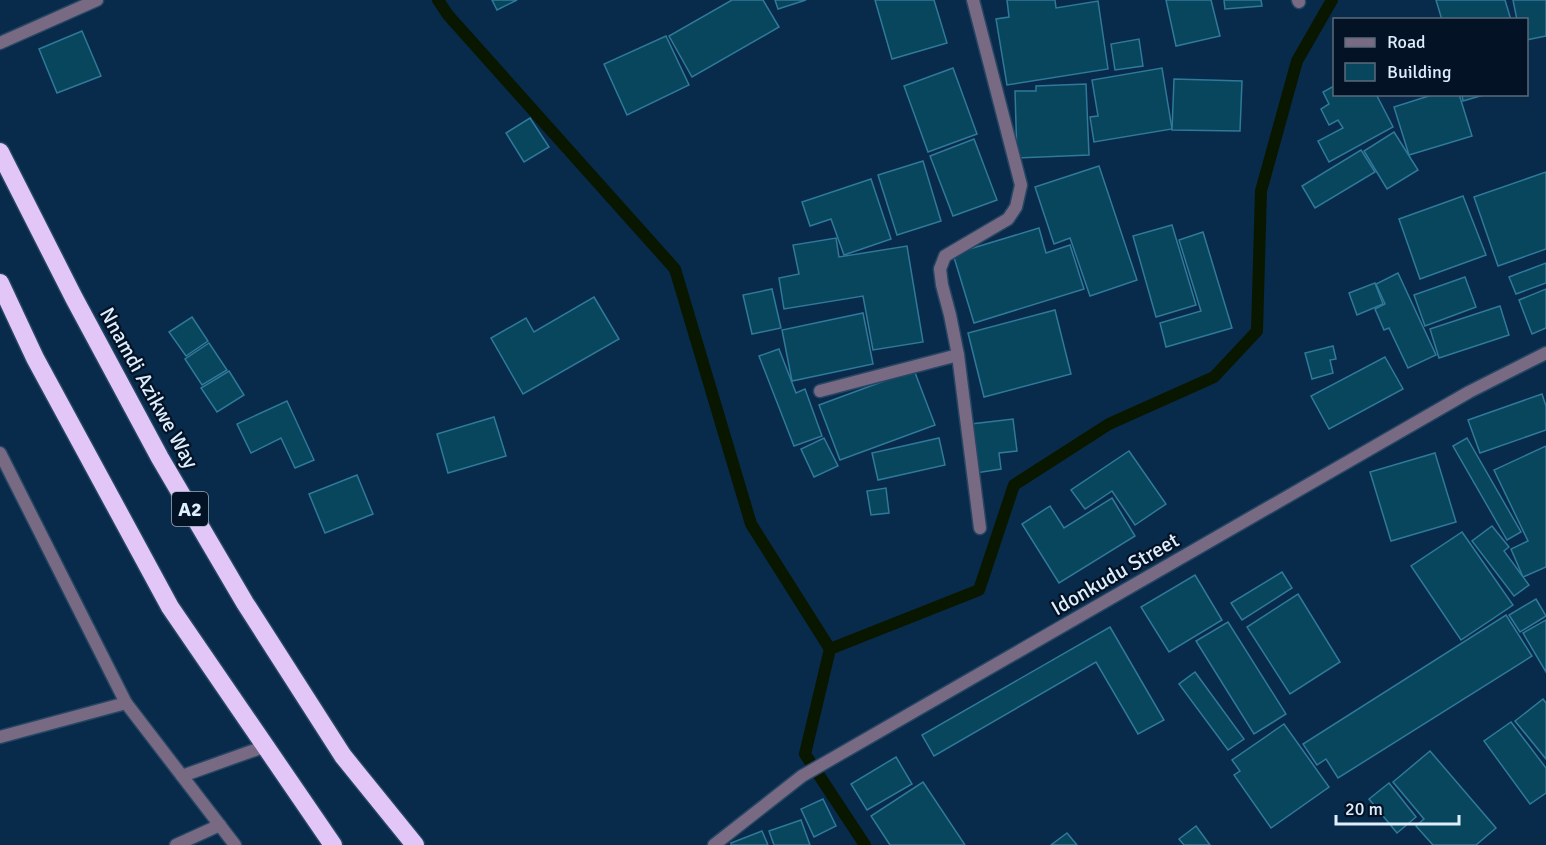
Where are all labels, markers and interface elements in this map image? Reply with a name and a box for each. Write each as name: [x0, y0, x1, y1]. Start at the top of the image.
legend: [1333, 18, 1528, 96]
text: Road: [1387, 31, 1426, 53]
text: Building: [1387, 61, 1451, 83]
street label: Nnamdi Azikwe Way: [94, 303, 204, 473]
road number: A2: [172, 492, 208, 526]
street label: Idonkudu Street: [1046, 527, 1184, 621]
scale bar: [1336, 788, 1459, 826]
text: 20 m: [1345, 798, 1383, 820]

